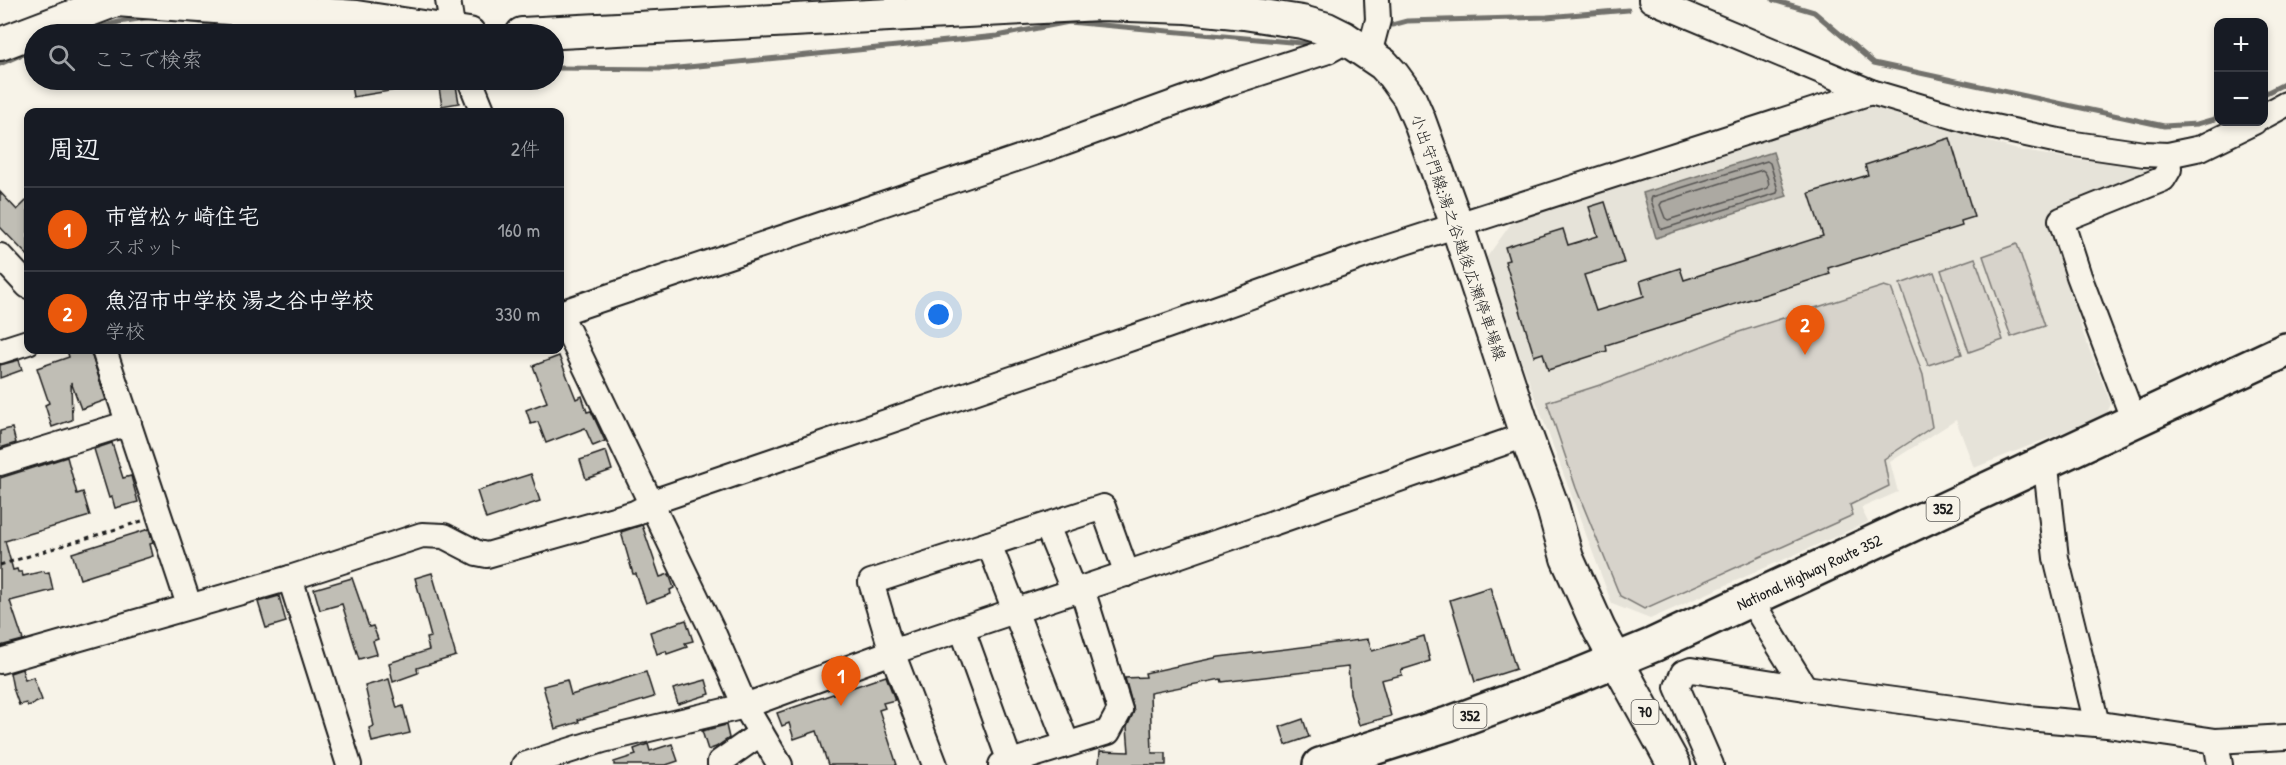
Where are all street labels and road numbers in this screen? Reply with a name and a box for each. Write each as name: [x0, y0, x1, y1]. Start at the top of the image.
street label: 小出守門線;湯之谷越後広瀬停車場線: [1406, 111, 1512, 363]
road number: 352: [1926, 497, 1960, 521]
street label: National Highway Route 352: [1733, 528, 1886, 615]
road number: 70: [1632, 700, 1658, 724]
road number: 352: [1454, 704, 1486, 728]

